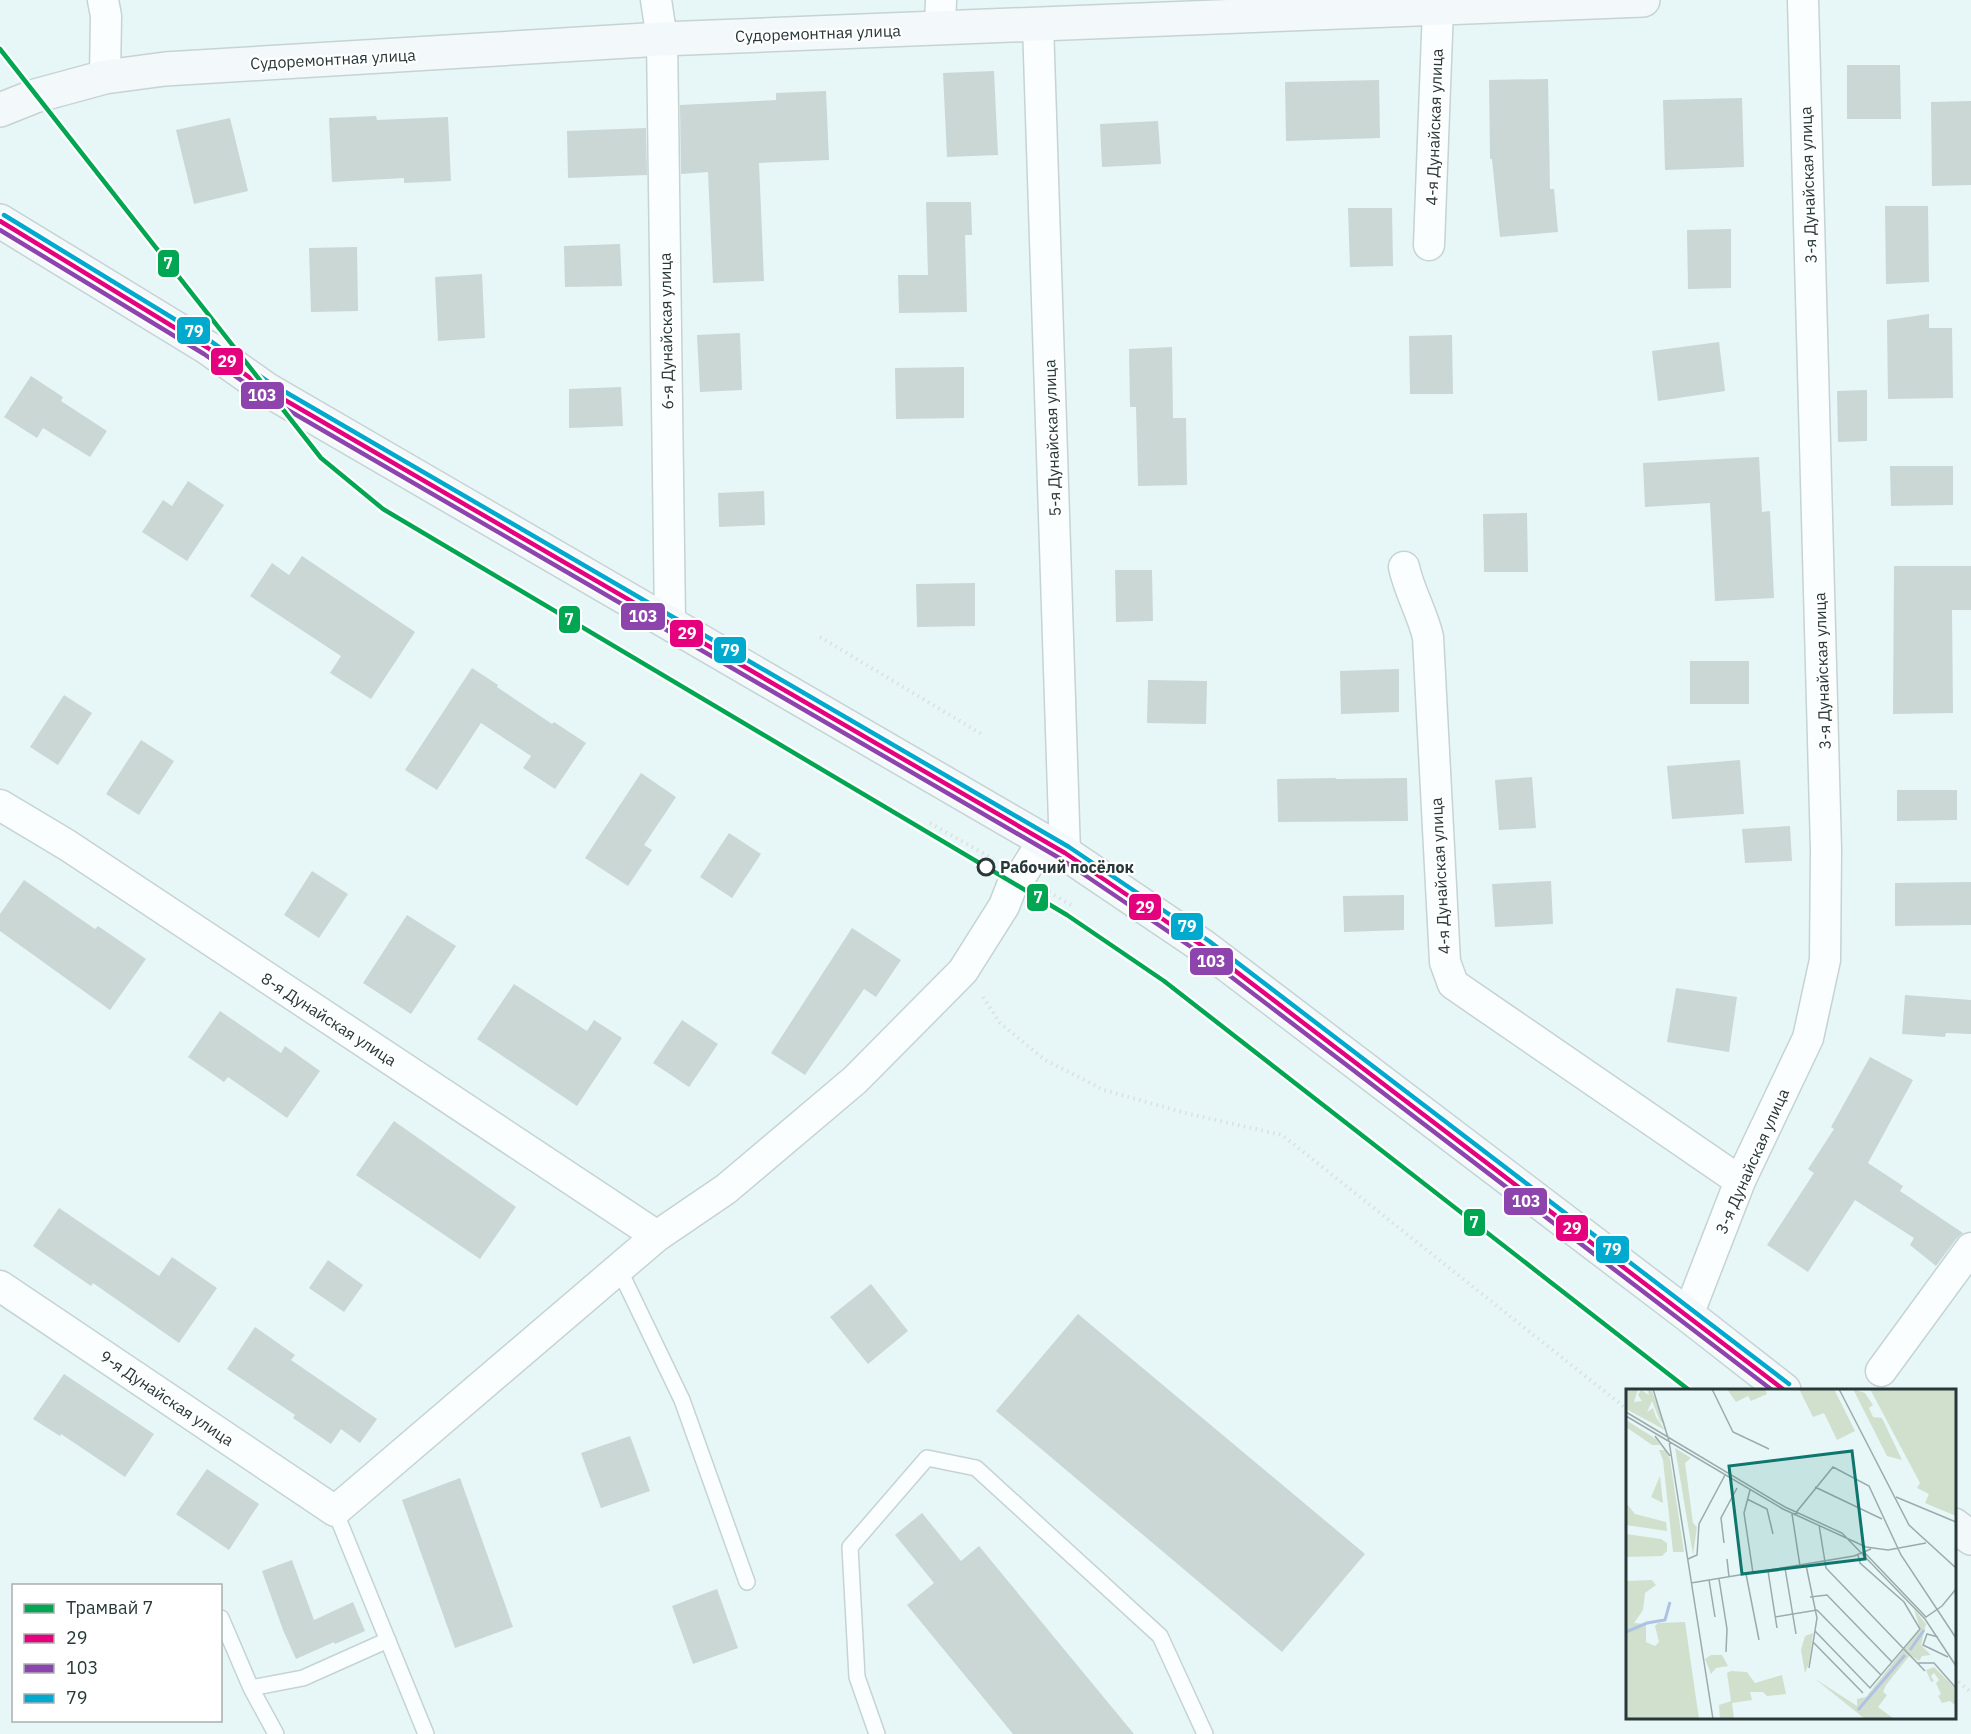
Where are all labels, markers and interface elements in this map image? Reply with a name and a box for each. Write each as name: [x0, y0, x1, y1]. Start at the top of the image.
street label: Судоремонтная улица: [735, 20, 902, 46]
street label: Судоремонтная улица: [250, 45, 417, 73]
street label: 4-я Дунайская улица: [1421, 48, 1447, 206]
street label: 3-я Дунайская улица: [1795, 106, 1821, 264]
line badge: 7: [157, 249, 180, 278]
street label: 6-я Дунайская улица: [655, 252, 677, 410]
text: 7: [163, 253, 173, 273]
line badge: 79: [176, 316, 211, 345]
text: 79: [184, 321, 204, 341]
line badge: 29: [210, 347, 244, 376]
text: 29: [217, 351, 237, 371]
street label: 5-я Дунайская улица: [1039, 359, 1065, 517]
line badge: 103: [240, 381, 285, 410]
text: 103: [248, 385, 276, 405]
street label: 3-я Дунайская улица: [1809, 592, 1835, 750]
line badge: 103: [620, 602, 666, 631]
line badge: 7: [558, 605, 581, 634]
text: 103: [629, 606, 657, 626]
text: 7: [564, 609, 574, 629]
line badge: 29: [669, 619, 704, 648]
text: 29: [677, 623, 697, 643]
line badge: 79: [713, 636, 747, 664]
text: 79: [720, 640, 740, 660]
street label: 4-я Дунайская улица: [1426, 797, 1454, 955]
place label: Рабочий посёлок: [1000, 857, 1134, 877]
marker: Рабочий посёлок: [977, 858, 995, 876]
line badge: 7: [1026, 883, 1049, 912]
text: 7: [1033, 887, 1043, 907]
line badge: 29: [1128, 893, 1162, 921]
text: 29: [1135, 897, 1155, 917]
line badge: 79: [1170, 912, 1204, 941]
text: 79: [1177, 916, 1197, 936]
line badge: 103: [1189, 947, 1234, 976]
text: 103: [1197, 951, 1225, 971]
street label: 8-я Дунайская улица: [258, 968, 401, 1070]
street label: 3-я Дунайская улица: [1711, 1085, 1793, 1237]
line badge: 103: [1503, 1187, 1548, 1216]
text: 103: [1512, 1191, 1540, 1211]
line badge: 7: [1463, 1208, 1486, 1237]
text: 7: [1469, 1212, 1479, 1232]
line badge: 29: [1555, 1214, 1589, 1242]
text: 29: [1562, 1218, 1582, 1238]
line badge: 79: [1595, 1235, 1630, 1264]
text: 79: [1602, 1239, 1622, 1259]
street label: 9-я Дунайская улица: [96, 1346, 238, 1450]
inset map: [1626, 1389, 1956, 1719]
legend: [12, 1584, 222, 1722]
text: Трамвай 7: [66, 1596, 153, 1619]
text: 29: [66, 1626, 88, 1649]
text: 103: [66, 1656, 98, 1679]
text: 79: [66, 1686, 88, 1709]

